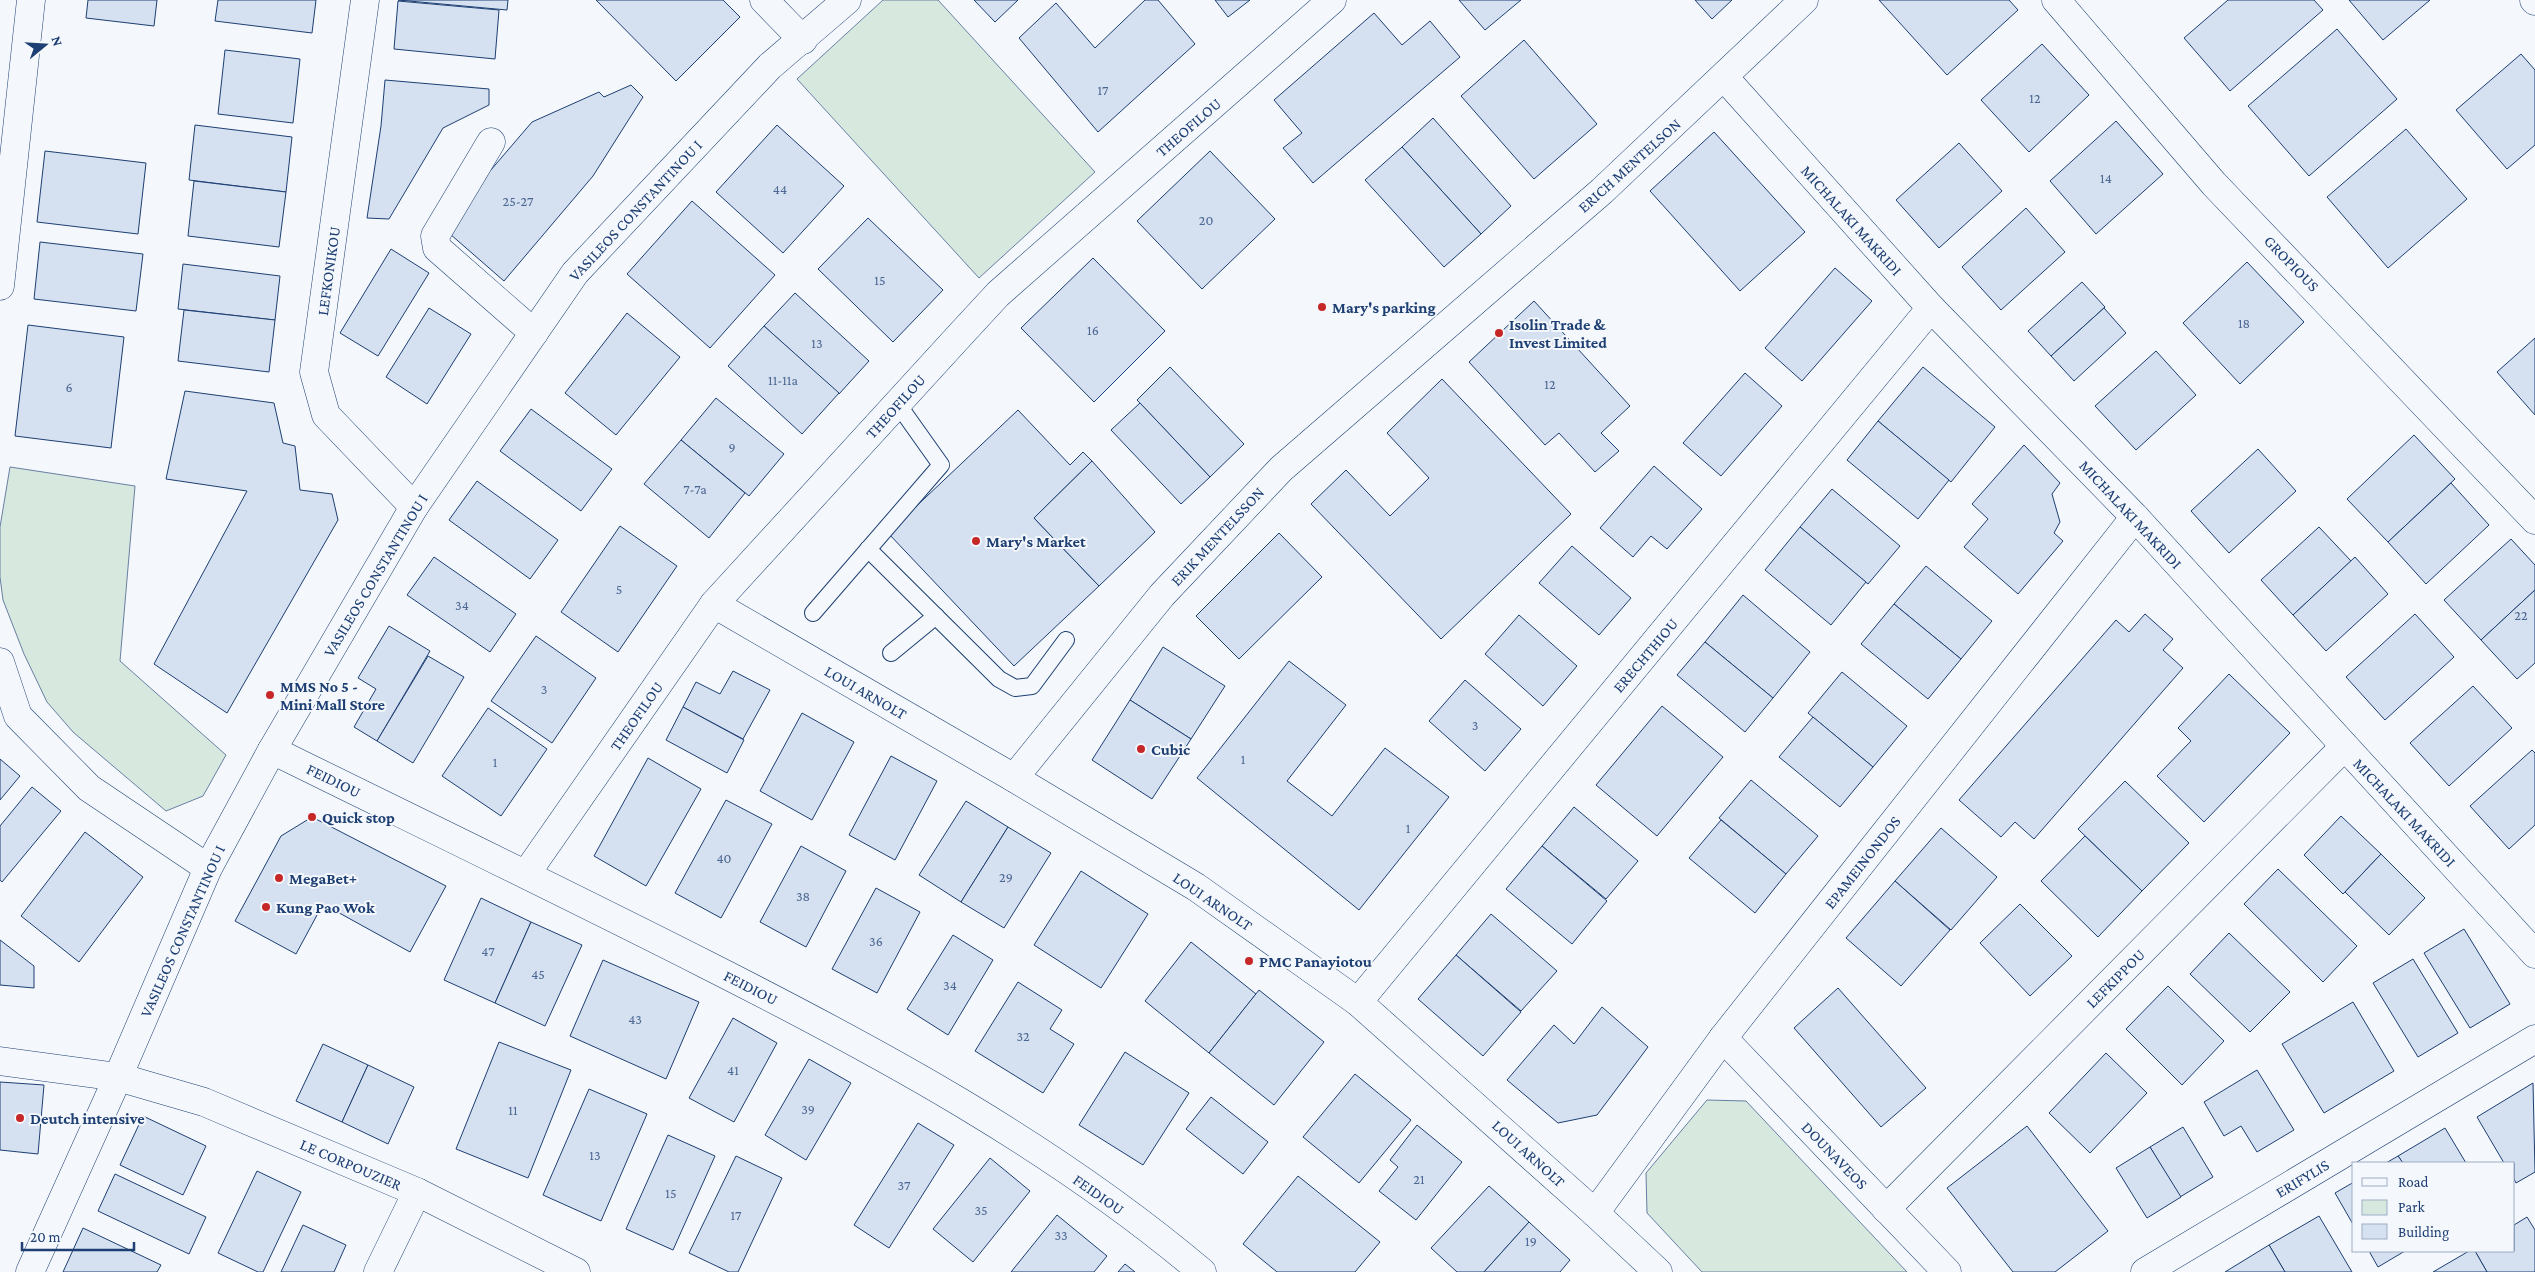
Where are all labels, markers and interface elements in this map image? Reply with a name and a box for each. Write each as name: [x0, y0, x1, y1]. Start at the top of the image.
north arrow: [20, 20, 70, 70]
text: N: [48, 34, 67, 48]
house number: 17: [1097, 82, 1109, 98]
house number: 12: [2029, 90, 2041, 106]
street label: THEOFILOU: [1152, 95, 1224, 160]
street label: ERICH MENTELSON: [1575, 115, 1684, 216]
street label: VASILEOS CONSTANTINOU I: [566, 136, 705, 284]
street label: MICHALAKI MAKRIDI: [1798, 162, 1906, 279]
house number: 14: [2100, 170, 2112, 186]
house number: 44: [773, 181, 787, 197]
house number: 25-27: [502, 193, 534, 209]
house number: 20: [1199, 212, 1213, 228]
street label: LEFKONIKOU: [314, 225, 343, 317]
street label: GROPIOUS: [2261, 232, 2322, 295]
house number: 15: [874, 272, 886, 288]
place label: Mary's parking: [1332, 299, 1436, 316]
marker: Mary's parking: [1316, 301, 1328, 313]
house number: 18: [2238, 315, 2250, 331]
place label: Isolin Trade & Invest Limited: [1509, 316, 1607, 351]
house number: 16: [1087, 322, 1099, 338]
marker: Isolin Trade & Invest Limited: [1493, 327, 1505, 339]
house number: 13: [811, 335, 823, 351]
street label: THEOFILOU: [862, 371, 929, 442]
house number: 11-11a: [768, 372, 799, 388]
house number: 12: [1544, 376, 1556, 392]
house number: 6: [65, 379, 73, 395]
house number: 9: [728, 439, 736, 455]
street label: MICHALAKI MAKRIDI: [2076, 457, 2185, 572]
house number: 7-7a: [683, 481, 707, 497]
street label: ERIK MENTELSSON: [1167, 484, 1267, 589]
street label: VASILEOS CONSTANTINOU I: [320, 491, 431, 660]
place label: Mary's Market: [986, 533, 1086, 550]
marker: Mary's Market: [970, 535, 982, 547]
house number: 5: [616, 581, 622, 597]
house number: 34: [455, 597, 469, 613]
house number: 22: [2514, 607, 2528, 623]
street label: ERECHTHIOU: [1610, 615, 1681, 696]
street label: LOUI ARNOLT: [822, 662, 910, 723]
place label: MMS No 5 - Mini Mall Store: [280, 678, 385, 713]
street label: THEOFILOU: [606, 679, 666, 754]
house number: 3: [541, 681, 547, 697]
marker: MMS No 5 - Mini Mall Store: [264, 689, 276, 701]
house number: 3: [1472, 717, 1478, 733]
place label: Cubic: [1151, 741, 1190, 758]
marker: Cubic: [1135, 743, 1147, 755]
house number: 1: [1241, 751, 1246, 767]
house number: 1: [493, 754, 498, 770]
street label: MICHALAKI MAKRIDI: [2350, 755, 2459, 870]
street label: FEIDIOU: [304, 760, 364, 801]
place label: Quick stop: [322, 809, 395, 826]
marker: Quick stop: [306, 811, 318, 823]
street label: EPAMEINONDOS: [1821, 813, 1904, 912]
house number: 1: [1406, 820, 1411, 836]
street label: VASILEOS CONSTANTINOU I: [137, 842, 228, 1020]
house number: 40: [716, 850, 732, 866]
house number: 29: [999, 869, 1013, 885]
street label: LOUI ARNOLT: [1170, 869, 1256, 934]
place label: MegaBet+: [289, 870, 357, 887]
marker: MegaBet+: [273, 872, 285, 884]
house number: 38: [796, 888, 810, 904]
place label: Kung Pao Wok: [276, 899, 375, 916]
marker: Kung Pao Wok: [260, 901, 272, 913]
house number: 36: [869, 933, 883, 949]
house number: 47: [481, 943, 495, 959]
street label: LEFKIPPOU: [2083, 946, 2148, 1011]
place label: PMC Panayiotou: [1259, 953, 1372, 970]
marker: PMC Panayiotou: [1243, 955, 1255, 967]
house number: 45: [531, 966, 545, 982]
street label: FEIDIOU: [721, 967, 780, 1008]
house number: 34: [943, 977, 957, 993]
house number: 43: [628, 1011, 642, 1027]
house number: 32: [1016, 1028, 1030, 1044]
house number: 41: [727, 1062, 739, 1078]
house number: 39: [801, 1101, 815, 1117]
house number: 11: [508, 1102, 518, 1118]
place label: Deutch intensive: [30, 1110, 145, 1127]
marker: Deutch intensive: [14, 1112, 26, 1124]
street label: LOUI ARNOLT: [1489, 1116, 1569, 1191]
street label: DOUNAVEOS: [1798, 1118, 1871, 1193]
street label: LE CORPOUZIER: [298, 1135, 404, 1194]
house number: 13: [589, 1147, 601, 1163]
street label: ERIFYLIS: [2273, 1156, 2332, 1201]
legend: [2352, 1162, 2515, 1252]
street label: FEIDIOU: [1070, 1171, 1127, 1218]
house number: 21: [1413, 1171, 1425, 1187]
text: Road: [2398, 1174, 2429, 1190]
house number: 37: [898, 1177, 911, 1193]
house number: 15: [665, 1185, 677, 1201]
text: Park: [2398, 1199, 2425, 1215]
house number: 35: [974, 1202, 988, 1218]
house number: 17: [730, 1207, 742, 1223]
scale bar: [22, 1220, 135, 1252]
text: Building: [2398, 1224, 2449, 1241]
house number: 33: [1054, 1227, 1068, 1243]
text: 20 m: [30, 1229, 61, 1245]
house number: 19: [1525, 1233, 1537, 1249]

